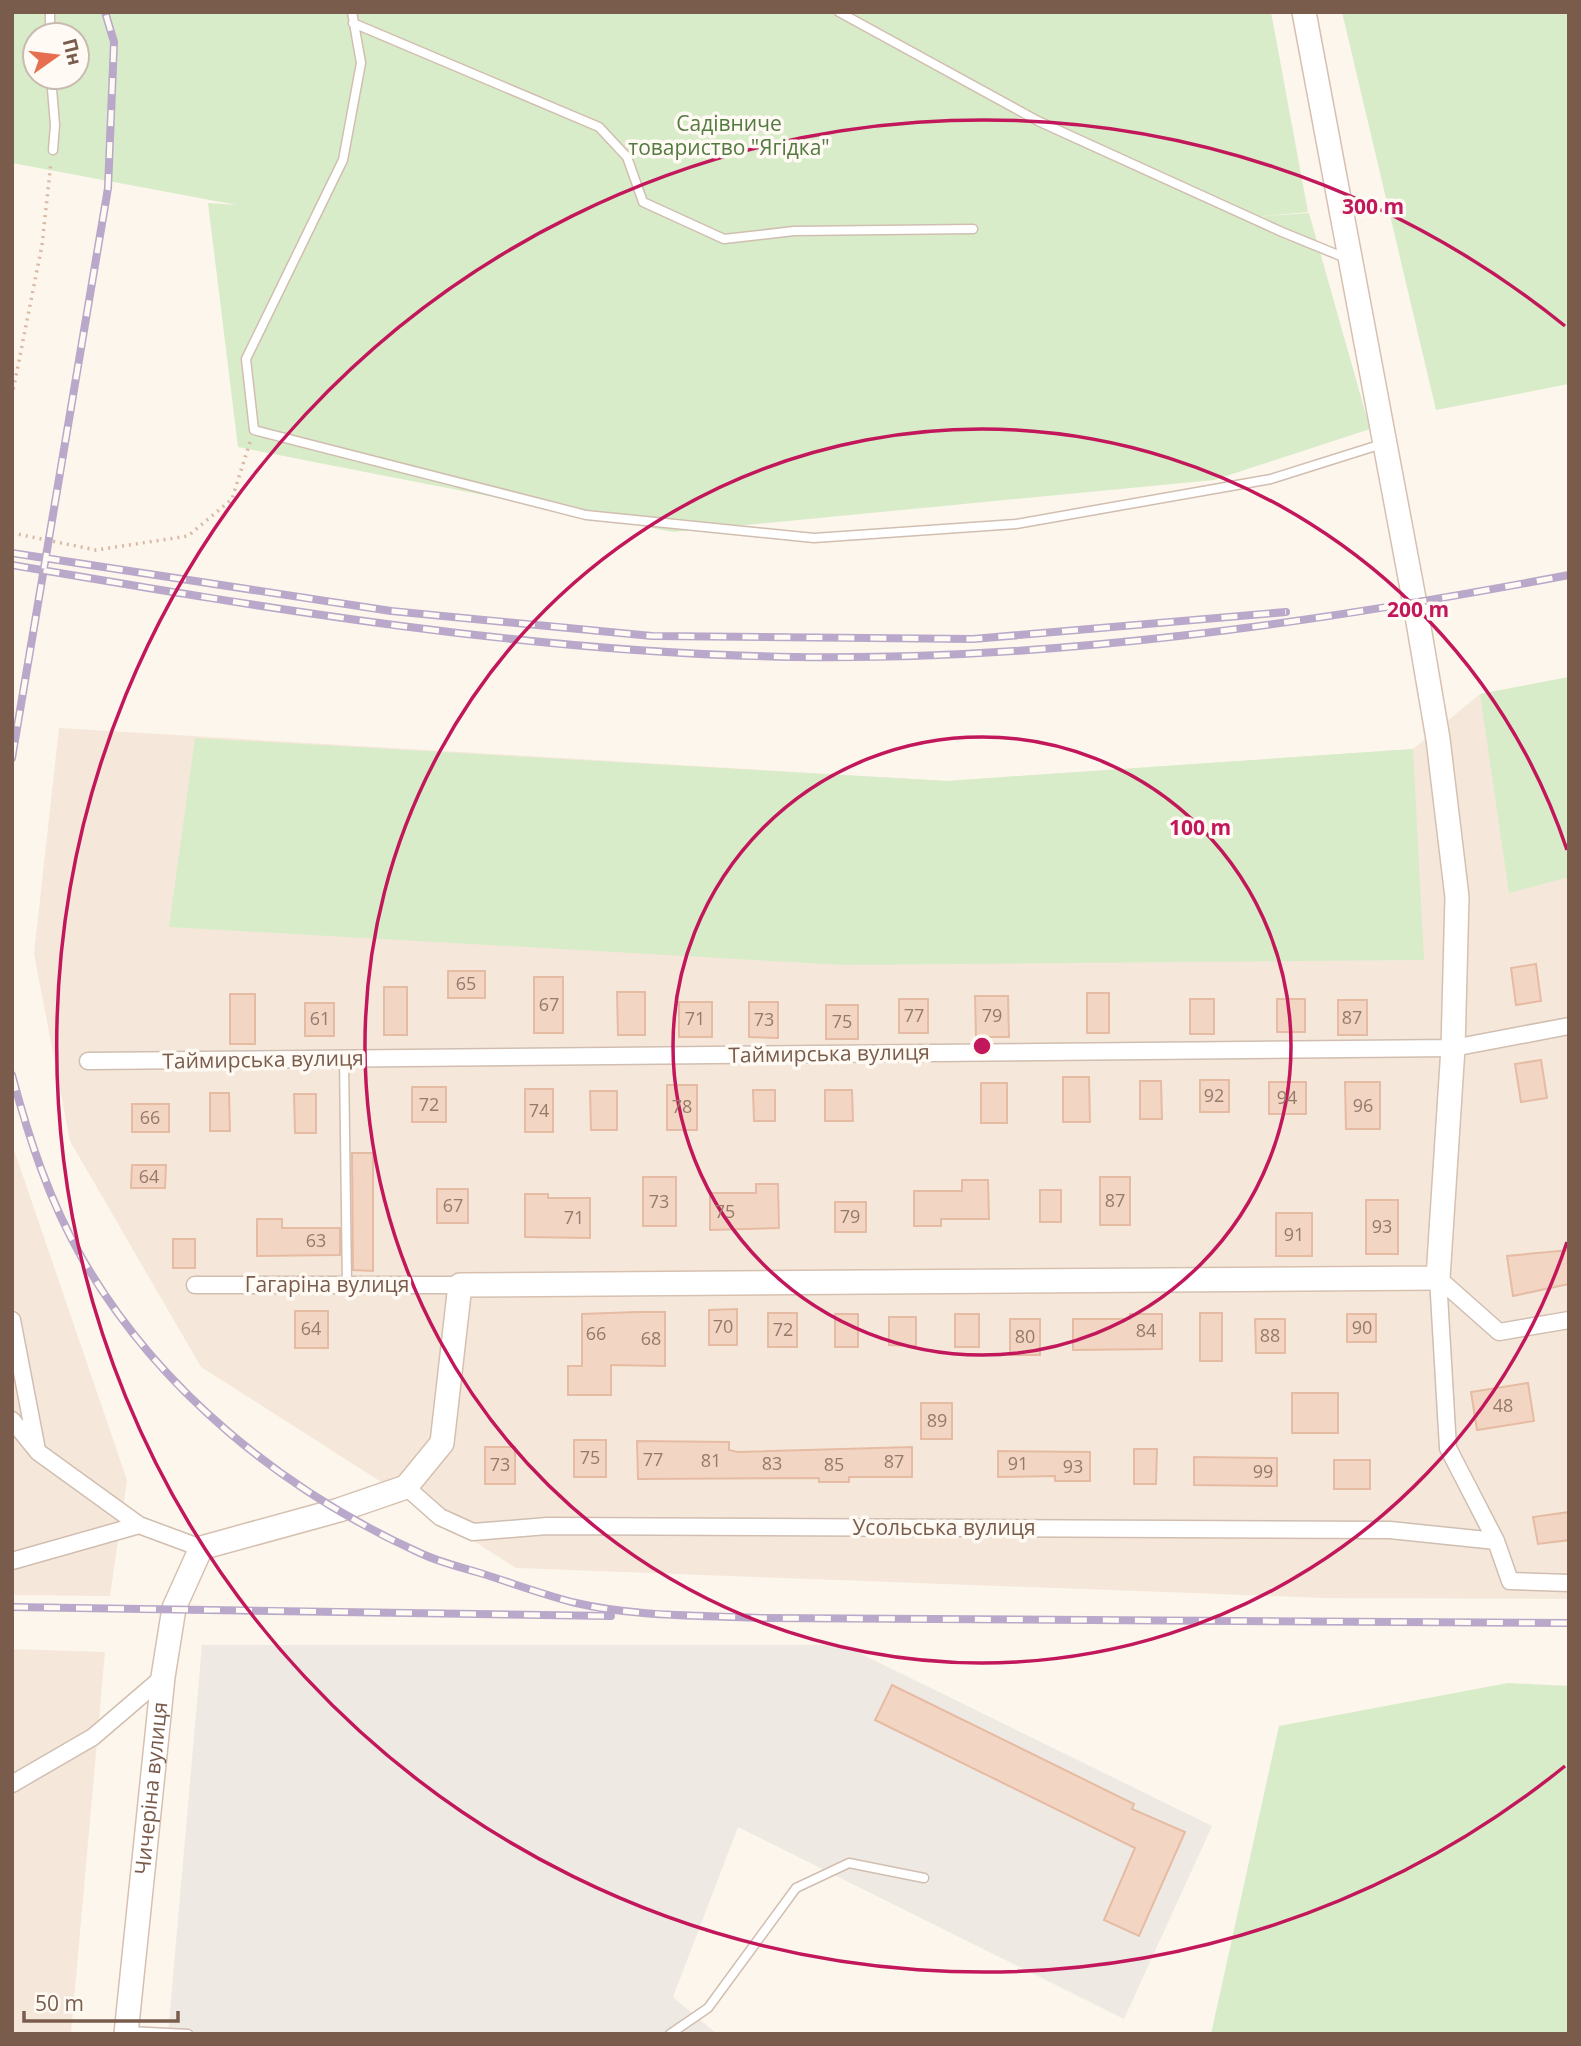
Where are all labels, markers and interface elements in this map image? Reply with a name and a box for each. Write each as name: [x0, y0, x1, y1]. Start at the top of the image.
north arrow: [21, 21, 91, 91]
text: Пн: [57, 36, 88, 68]
park label: Садівниче товариство "Ягідка": [628, 109, 830, 161]
text: 300 m: [1342, 192, 1404, 220]
text: 200 m: [1387, 595, 1449, 623]
text: 100 m: [1169, 813, 1231, 841]
house number: 65: [456, 971, 476, 995]
house number: 67: [539, 992, 559, 1016]
house number: 77: [904, 1003, 924, 1027]
house number: 79: [982, 1003, 1002, 1027]
house number: 87: [1342, 1005, 1362, 1029]
house number: 61: [310, 1006, 330, 1030]
house number: 71: [685, 1006, 705, 1030]
house number: 73: [754, 1007, 774, 1031]
house number: 75: [832, 1009, 852, 1033]
centre of rings: [970, 1034, 994, 1058]
street label: Таймирська вулиця: [728, 1037, 930, 1069]
street label: Таймирська вулиця: [162, 1043, 364, 1075]
house number: 92: [1204, 1083, 1224, 1107]
house number: 94: [1277, 1085, 1297, 1109]
house number: 72: [419, 1092, 439, 1116]
house number: 96: [1353, 1093, 1373, 1117]
house number: 78: [672, 1094, 692, 1118]
house number: 74: [529, 1098, 549, 1122]
house number: 66: [140, 1105, 160, 1129]
house number: 64: [139, 1164, 159, 1188]
house number: 87: [1105, 1188, 1125, 1212]
house number: 73: [649, 1189, 669, 1213]
house number: 67: [443, 1193, 463, 1217]
house number: 75: [715, 1199, 735, 1223]
house number: 79: [840, 1204, 860, 1228]
house number: 71: [564, 1205, 584, 1229]
house number: 93: [1372, 1214, 1392, 1238]
house number: 91: [1284, 1222, 1304, 1246]
house number: 63: [306, 1228, 326, 1252]
street label: Гагаріна вулиця: [245, 1270, 409, 1298]
house number: 70: [713, 1314, 733, 1338]
house number: 90: [1352, 1315, 1372, 1339]
house number: 64: [301, 1316, 321, 1340]
house number: 72: [773, 1317, 793, 1341]
house number: 84: [1136, 1318, 1156, 1342]
house number: 66: [586, 1321, 606, 1345]
house number: 88: [1260, 1323, 1280, 1347]
house number: 80: [1015, 1324, 1035, 1348]
house number: 68: [641, 1326, 661, 1350]
house number: 48: [1493, 1393, 1513, 1417]
house number: 89: [927, 1408, 947, 1432]
house number: 75: [580, 1445, 600, 1469]
house number: 77: [643, 1447, 663, 1471]
house number: 81: [701, 1448, 721, 1472]
house number: 87: [884, 1449, 904, 1473]
house number: 83: [762, 1451, 782, 1475]
house number: 91: [1008, 1451, 1028, 1475]
house number: 73: [490, 1452, 510, 1476]
house number: 85: [824, 1452, 844, 1476]
house number: 93: [1063, 1454, 1083, 1478]
house number: 99: [1253, 1459, 1273, 1483]
street label: Усольська вулиця: [852, 1513, 1036, 1541]
street label: Чичеріна вулиця: [128, 1700, 173, 1876]
scale bar: [24, 1980, 178, 2024]
text: 50 m: [35, 1989, 84, 2017]

